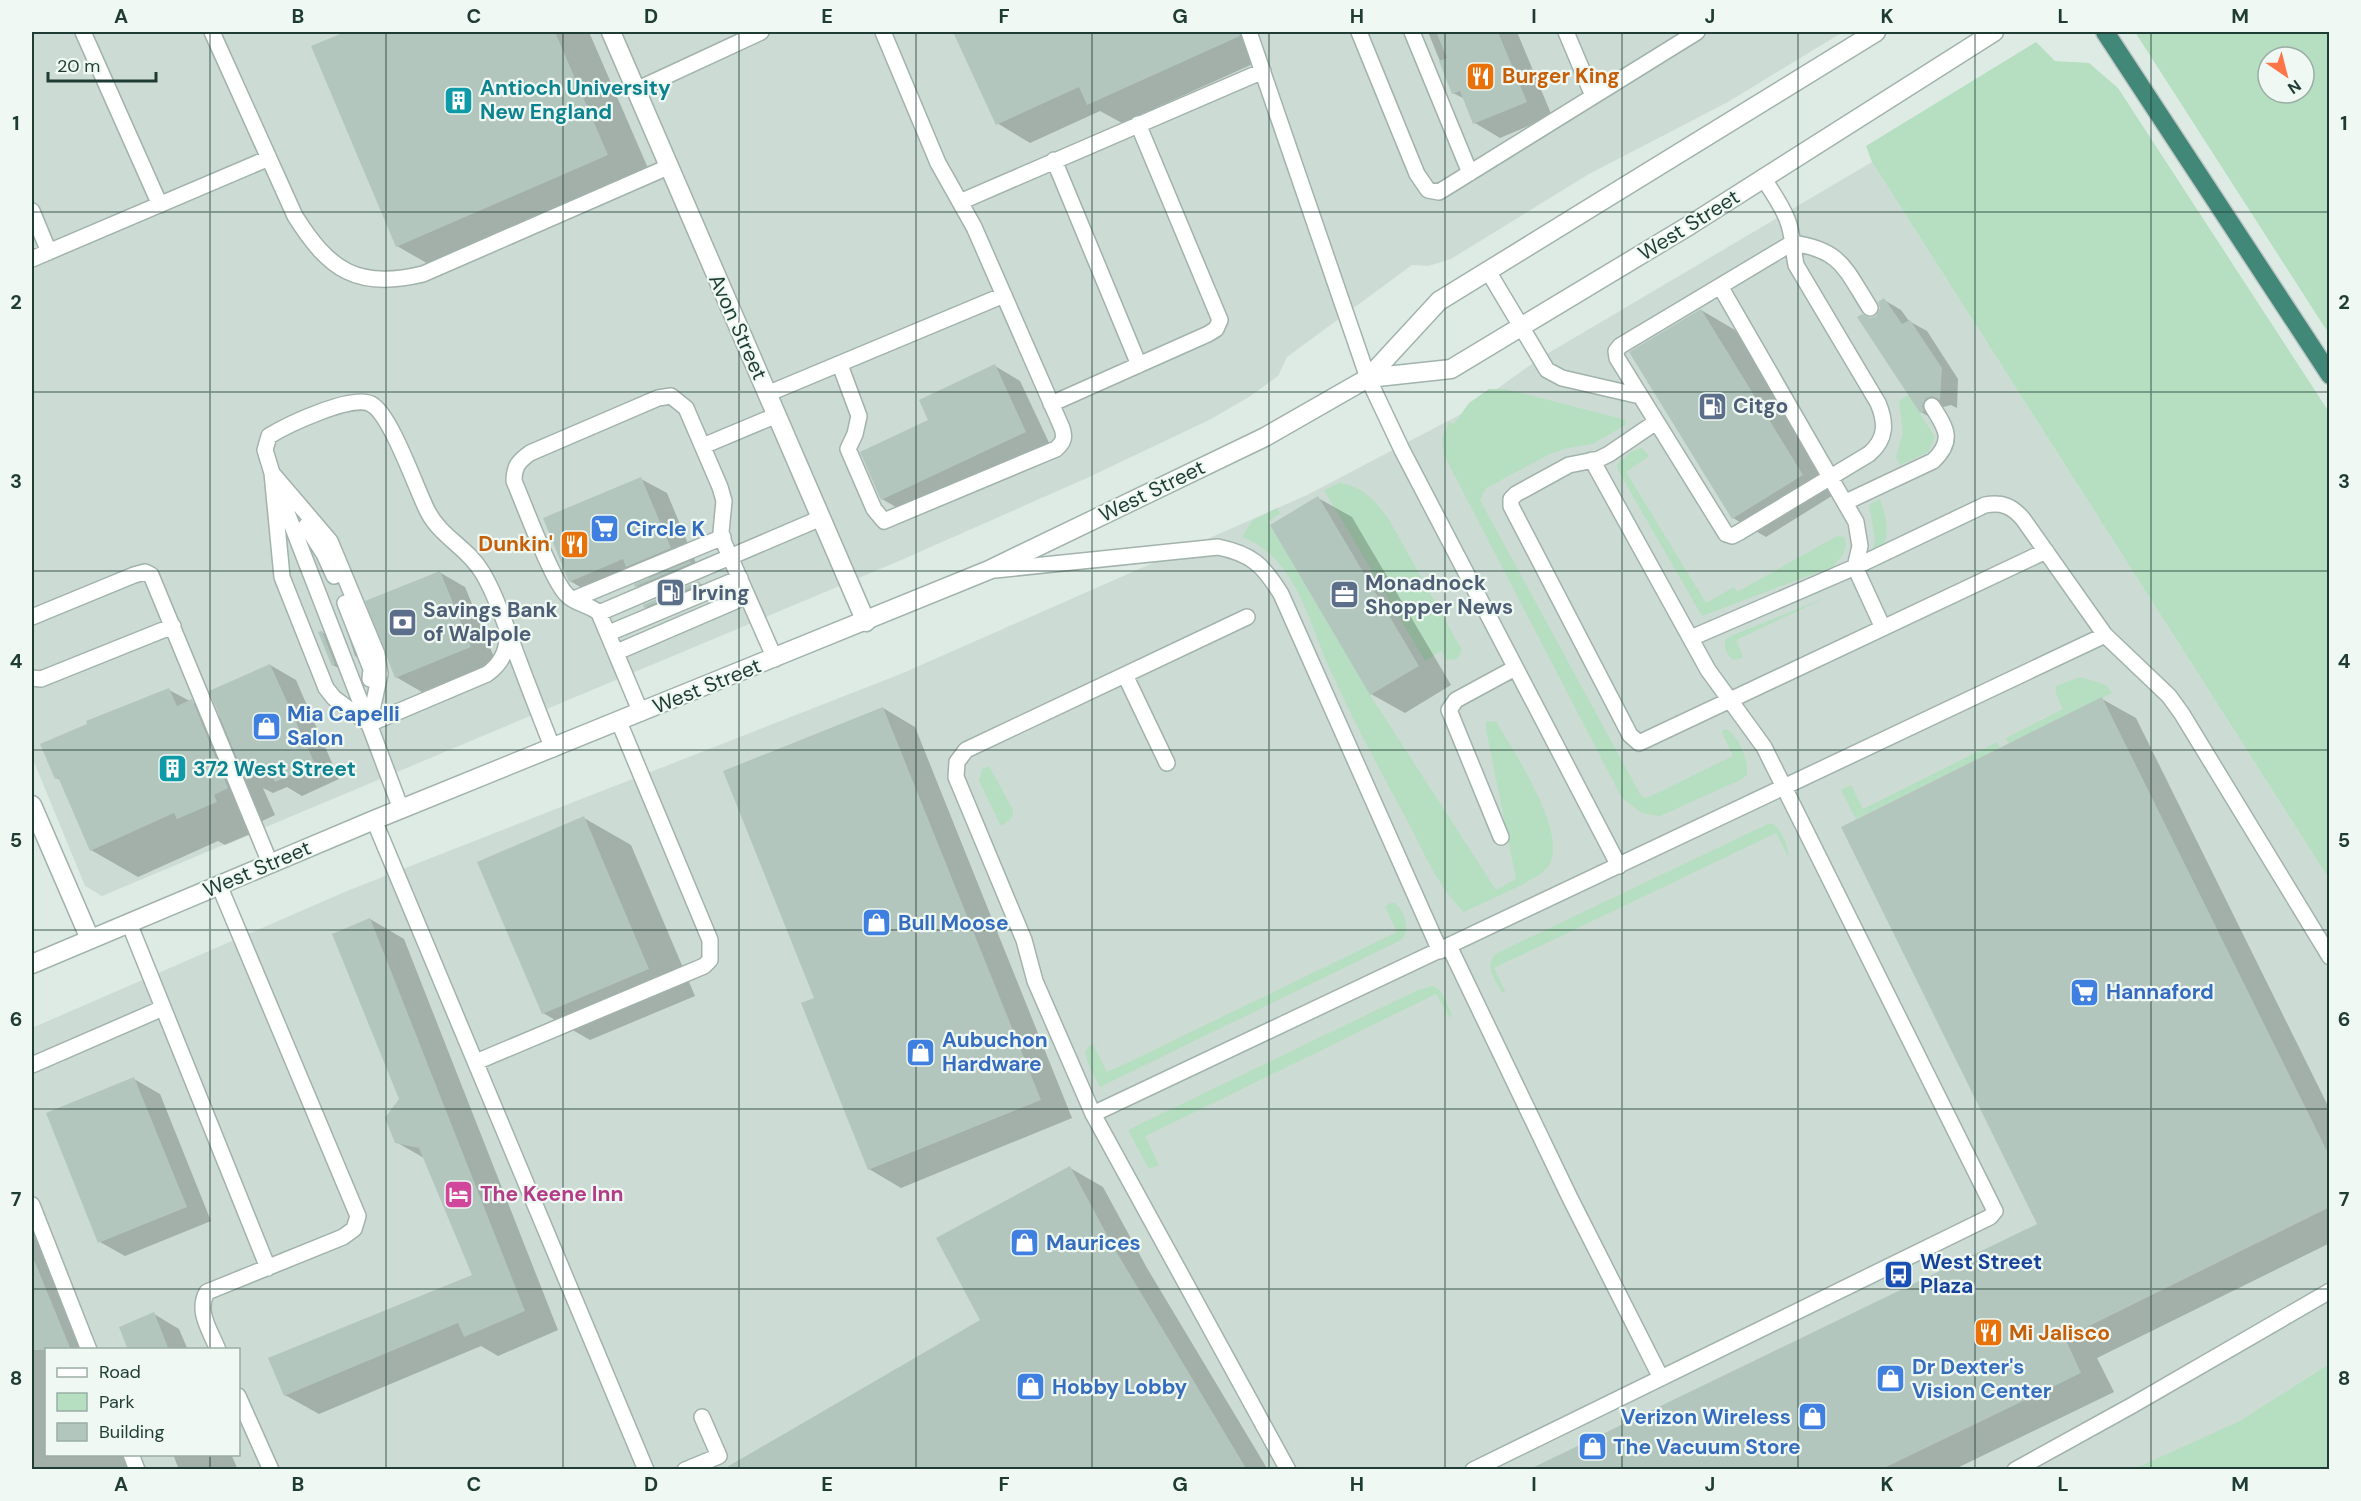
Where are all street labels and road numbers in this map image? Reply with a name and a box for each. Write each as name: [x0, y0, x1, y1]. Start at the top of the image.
street label: West Street: [1633, 183, 1745, 267]
street label: Avon Street: [702, 270, 774, 384]
street label: West Street: [1094, 453, 1210, 529]
street label: West Street: [649, 652, 765, 720]
street label: West Street: [199, 834, 315, 904]

